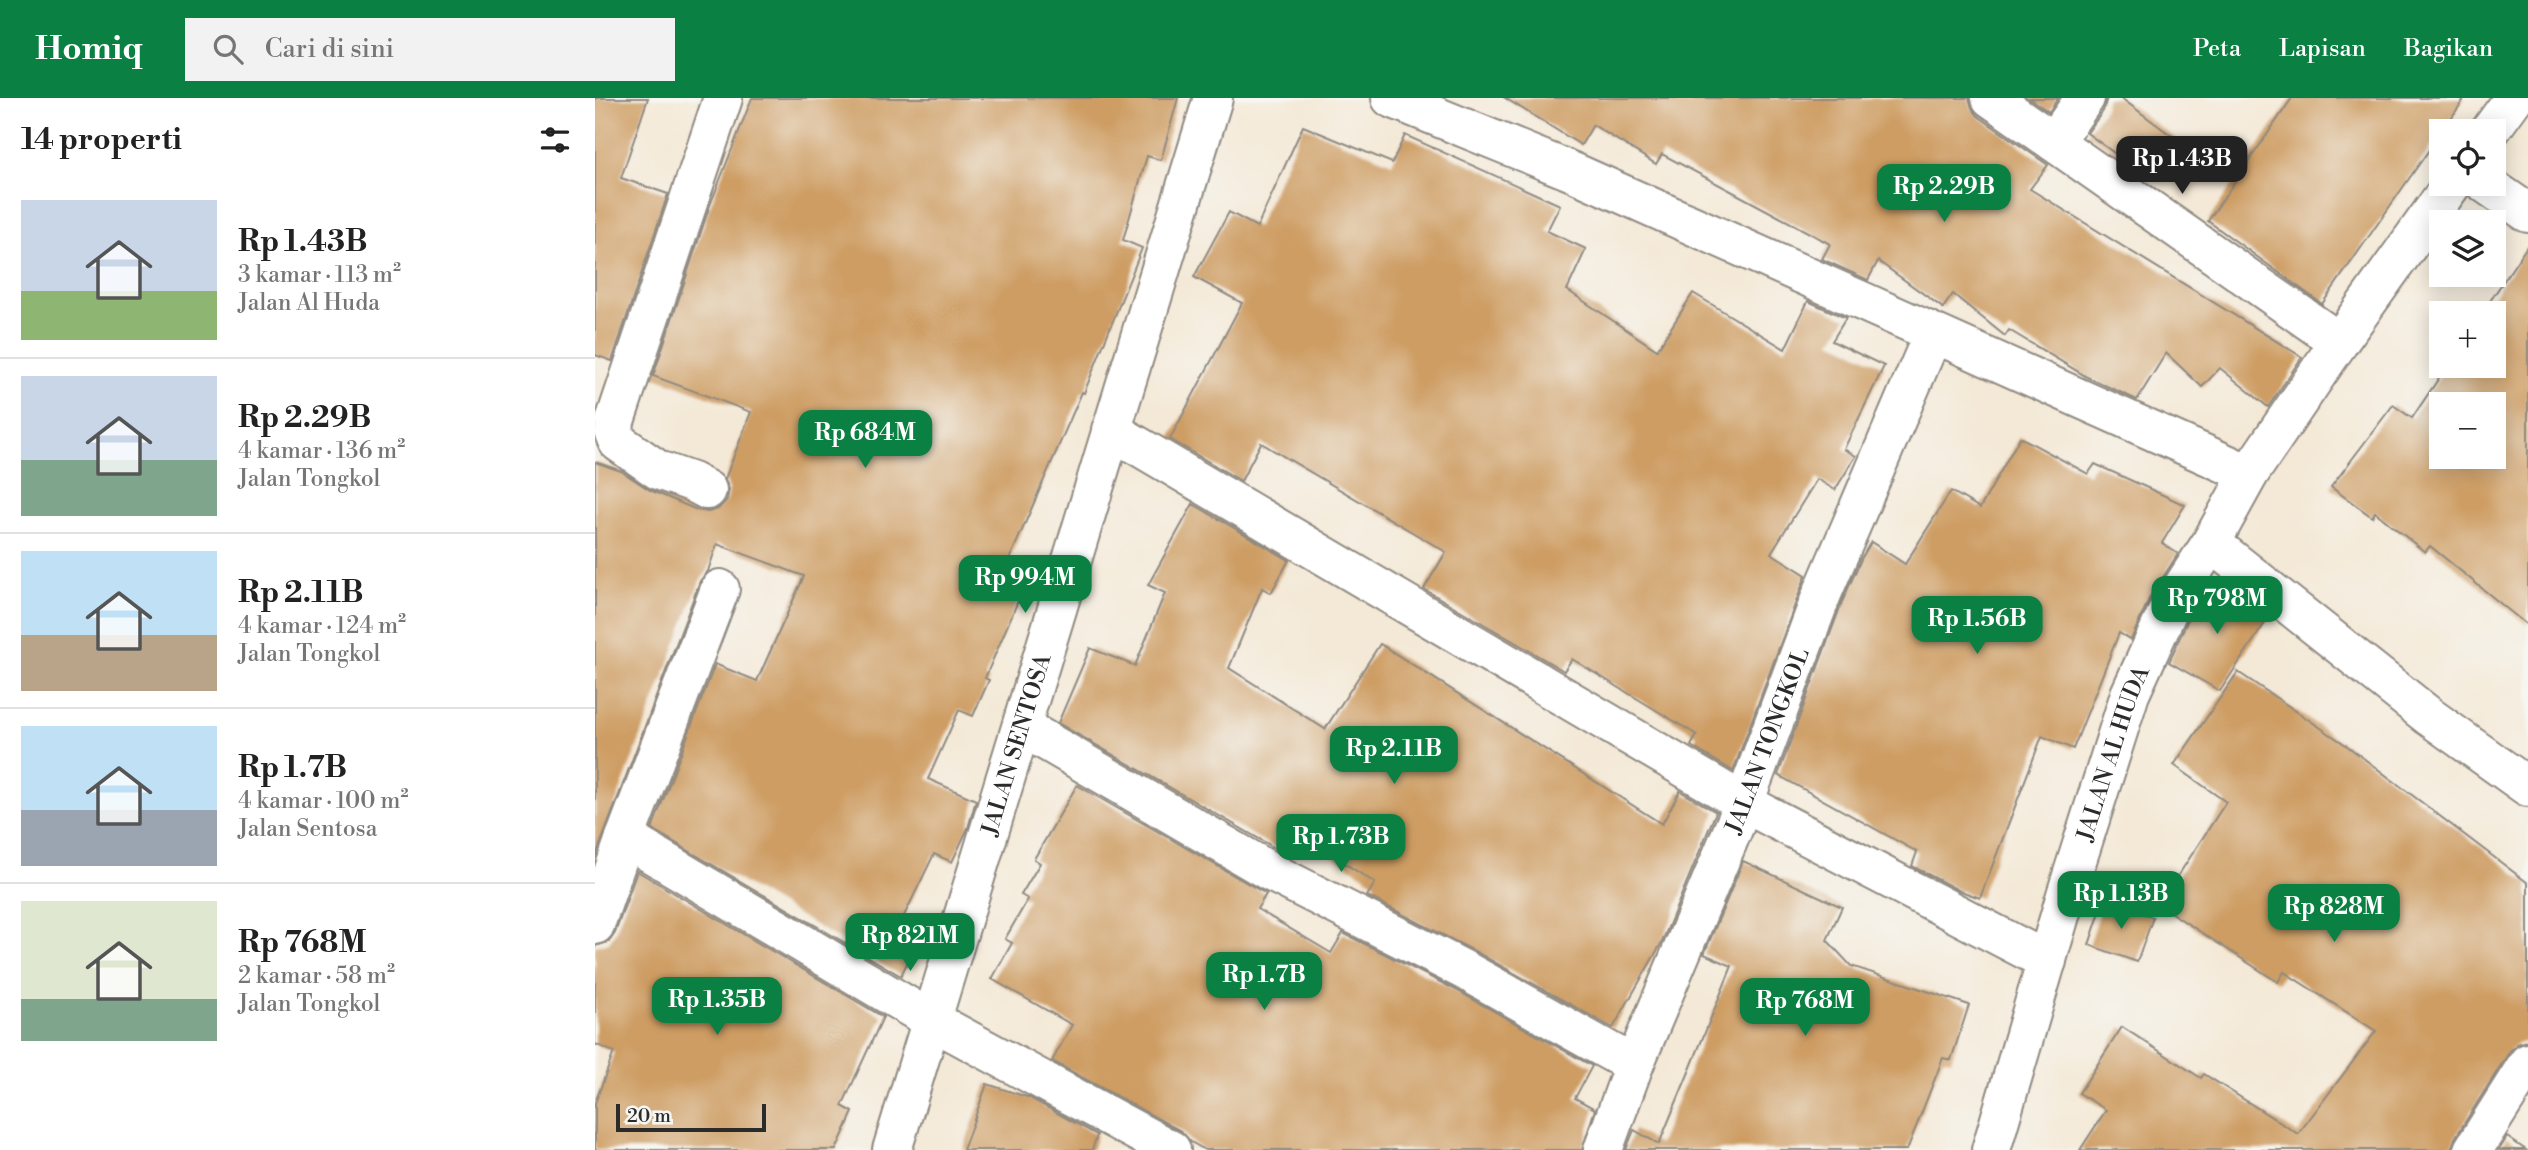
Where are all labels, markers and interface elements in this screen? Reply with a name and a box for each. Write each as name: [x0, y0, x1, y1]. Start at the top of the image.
search box: [185, 18, 675, 81]
text: Homiq: [35, 29, 143, 70]
icon: search: [209, 30, 247, 68]
text: Cari di sini: [265, 33, 394, 65]
text: Peta: [2193, 34, 2241, 64]
text: Lapisan: [2279, 34, 2366, 64]
text: Bagikan: [2404, 34, 2493, 64]
map controls: [2429, 119, 2506, 469]
button: locate: [2429, 119, 2506, 196]
text: 14 properti: [21, 121, 182, 159]
icon: filters: [536, 121, 574, 159]
pin: Rp 1.43B: [2110, 136, 2254, 196]
text: Rp 1.43B: [2132, 145, 2232, 173]
pin: Rp 2.29B: [1872, 164, 2016, 224]
text: Rp 2.29B: [1893, 173, 1995, 201]
button: layers: [2429, 210, 2506, 287]
text: Rp 1.43B: [238, 223, 368, 261]
icon: home: [77, 228, 161, 312]
text: 3 kamar · 113 m²: [238, 261, 401, 289]
text: Jalan Al Huda: [238, 289, 380, 317]
button: +: [2429, 301, 2506, 378]
button: −: [2429, 392, 2506, 469]
text: Rp 2.29B: [238, 399, 371, 437]
icon: home: [77, 404, 161, 488]
pin: Rp 684M: [800, 410, 930, 470]
text: Rp 684M: [814, 419, 916, 447]
text: 4 kamar · 136 m²: [238, 437, 405, 465]
text: Jalan Tongkol: [238, 465, 380, 493]
pin: Rp 994M: [960, 556, 1090, 615]
text: Rp 994M: [975, 564, 1075, 592]
text: Rp 2.11B: [238, 574, 364, 612]
pin: Rp 798M: [2152, 576, 2282, 636]
icon: home: [77, 579, 161, 663]
text: Rp 798M: [2168, 585, 2266, 613]
pin: Rp 1.56B: [1905, 596, 2049, 656]
text: Rp 1.56B: [1928, 605, 2026, 633]
text: 4 kamar · 124 m²: [238, 612, 406, 640]
text: Jalan Tongkol: [238, 640, 380, 668]
street label: JALAN TONGKOL: [1719, 644, 1816, 839]
street label: JALAN SENTOSA: [976, 649, 1058, 840]
street label: JALAN AL HUDA: [2071, 660, 2156, 845]
pin: Rp 2.11B: [1322, 726, 1466, 786]
text: Rp 2.11B: [1346, 735, 1442, 763]
text: Rp 1.7B: [238, 749, 347, 787]
icon: home: [77, 754, 161, 838]
text: 4 kamar · 100 m²: [238, 787, 408, 815]
pin: Rp 1.73B: [1269, 814, 1413, 874]
text: Jalan Sentosa: [238, 815, 377, 843]
text: Rp 1.73B: [1292, 823, 1390, 851]
pin: Rp 1.13B: [2049, 872, 2193, 931]
text: Rp 1.13B: [2073, 880, 2169, 908]
pin: Rp 828M: [2269, 884, 2399, 944]
text: Rp 828M: [2284, 893, 2384, 921]
pin: Rp 821M: [845, 914, 975, 973]
text: Rp 821M: [862, 922, 958, 950]
text: Rp 768M: [238, 924, 366, 962]
icon: home: [77, 929, 161, 1013]
pin: Rp 1.7B: [1199, 953, 1329, 1012]
text: Rp 1.7B: [1222, 961, 1306, 989]
text: 2 kamar · 58 m²: [238, 962, 395, 990]
pin: Rp 1.35B: [645, 978, 789, 1037]
pin: Rp 768M: [1740, 978, 1870, 1038]
text: Rp 1.35B: [668, 986, 766, 1014]
text: Rp 768M: [1756, 987, 1854, 1015]
text: Jalan Tongkol: [238, 990, 380, 1018]
scale bar: [616, 1101, 767, 1133]
text: 20 m: [627, 1104, 671, 1128]

